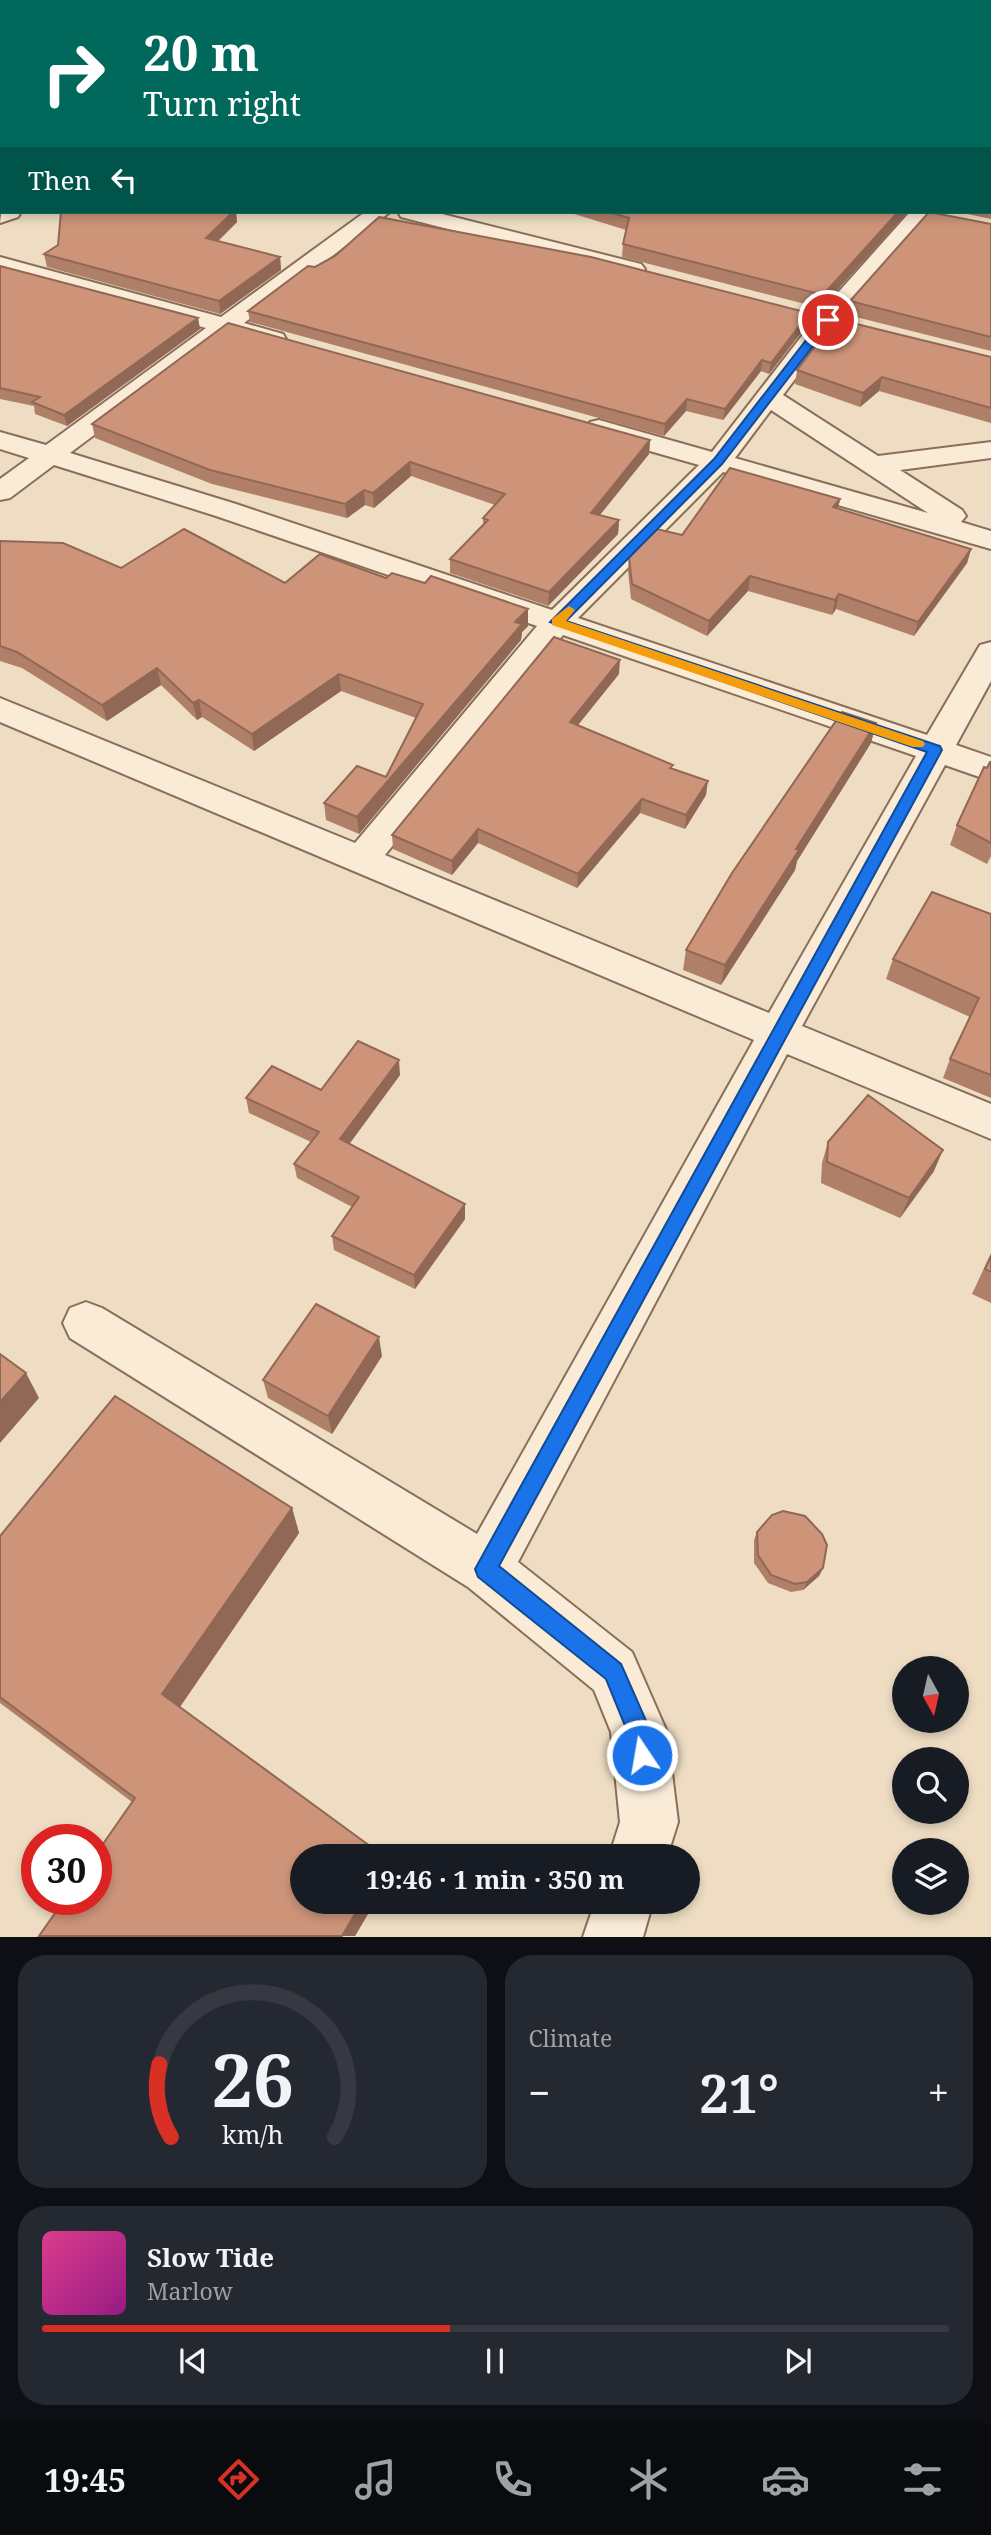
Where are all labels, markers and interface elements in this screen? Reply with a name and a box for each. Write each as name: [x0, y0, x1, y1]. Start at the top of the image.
text: 20 m: [143, 19, 259, 85]
icon: right: [28, 28, 119, 119]
text: Turn right: [143, 82, 301, 125]
icon: left: [105, 161, 143, 199]
text: Then: [28, 162, 91, 198]
pin: [798, 290, 858, 350]
icon: arrive: [809, 301, 847, 339]
north arrow: [892, 1656, 970, 1732]
map controls: [892, 1656, 969, 1915]
position arrow: [605, 1718, 679, 1792]
button: search: [892, 1747, 969, 1824]
speed limit sign: 30: [21, 1824, 112, 1915]
button: layers: [892, 1838, 969, 1915]
text: 19:46 · 1 min · 350 m: [365, 1861, 625, 1897]
text: Climate: [529, 2022, 612, 2054]
text: 26: [211, 2030, 293, 2129]
text: 21°: [699, 2057, 779, 2128]
text: −: [529, 2066, 551, 2118]
text: +: [928, 2066, 949, 2118]
text: km/h: [222, 2117, 283, 2151]
text: Slow Tide: [147, 2239, 274, 2275]
text: Marlow: [147, 2275, 233, 2307]
icon: previous: [174, 2342, 212, 2380]
icon: pause: [476, 2342, 514, 2380]
icon: next: [779, 2342, 817, 2380]
icon: directions: [214, 2455, 263, 2504]
icon: music: [351, 2455, 400, 2504]
icon: phone: [488, 2455, 537, 2504]
icon: climate: [624, 2455, 673, 2504]
icon: car: [761, 2455, 810, 2504]
icon: filters: [898, 2455, 947, 2504]
text: 19:45: [44, 2458, 126, 2501]

